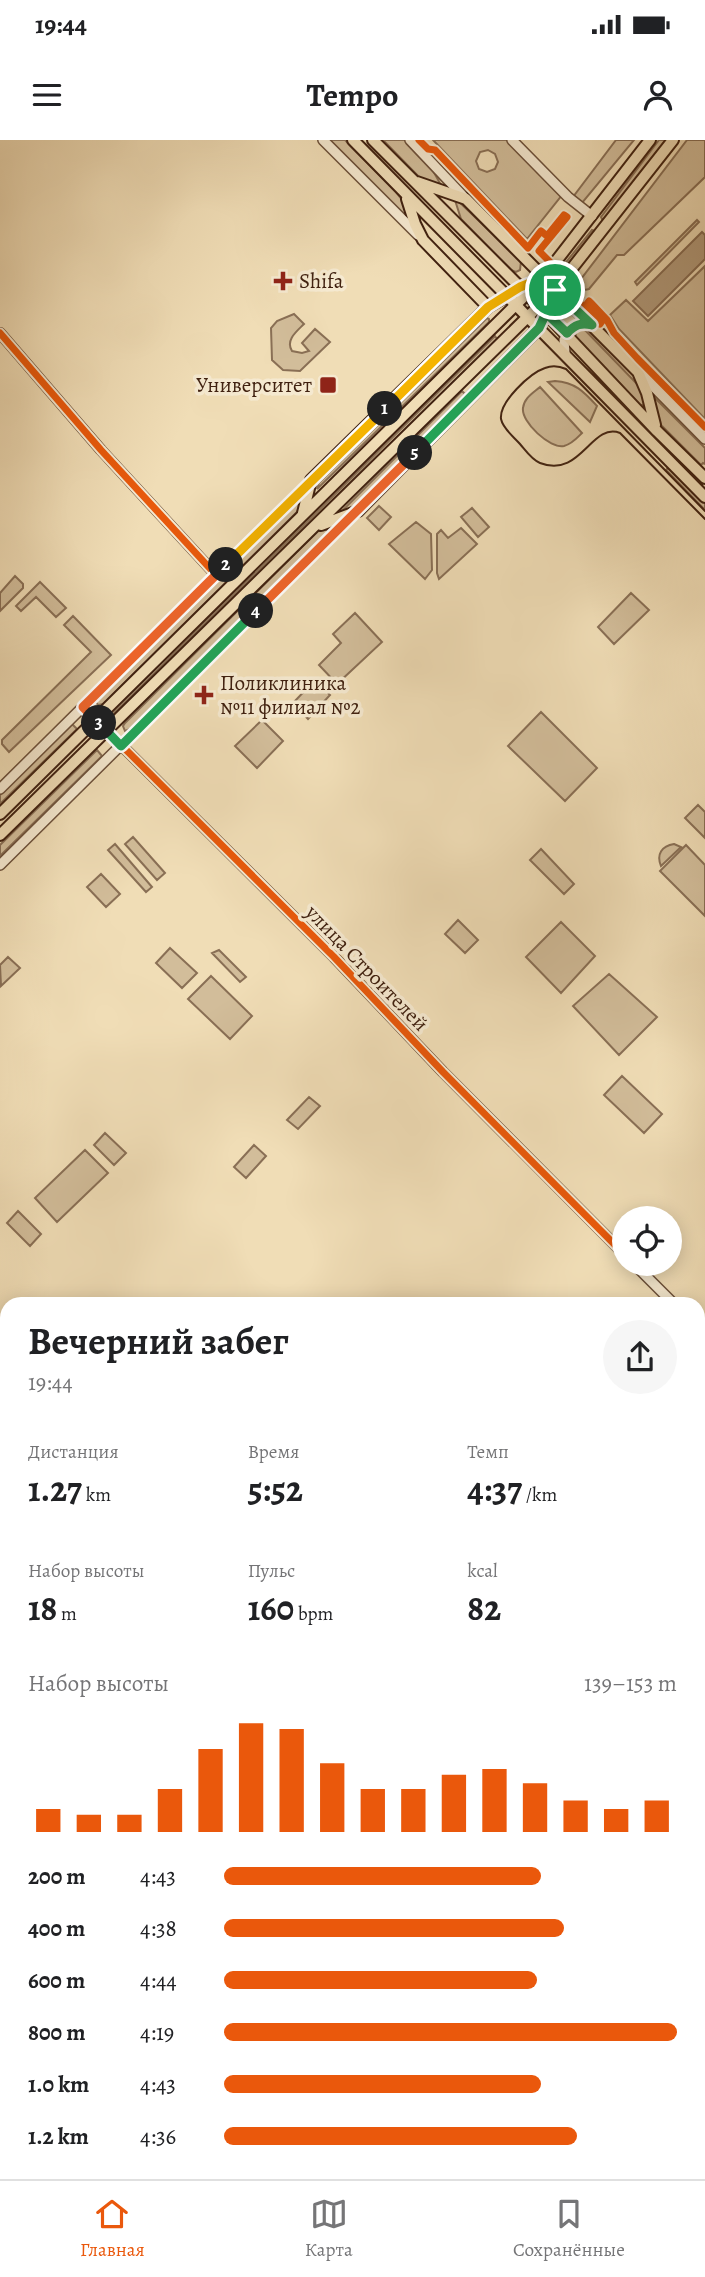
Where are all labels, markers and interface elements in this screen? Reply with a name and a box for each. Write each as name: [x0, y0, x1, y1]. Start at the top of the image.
text: 19:44: [35, 7, 87, 42]
text: Tempo: [307, 73, 398, 117]
icon: menu: [28, 76, 66, 114]
icon: person: [639, 76, 677, 114]
pin: [525, 260, 585, 320]
place label: Shifa: [299, 267, 344, 295]
marker: Shifa: [273, 271, 293, 291]
icon: arrive: [536, 271, 574, 309]
place label: Университет: [196, 371, 312, 399]
marker: Университет: [318, 375, 338, 395]
pin: 1: [368, 392, 402, 426]
text: 1: [381, 395, 388, 421]
pin: 5: [398, 436, 432, 470]
text: 5: [410, 439, 419, 465]
pin: 2: [208, 548, 244, 582]
text: 2: [221, 551, 230, 577]
pin: 4: [238, 594, 274, 629]
text: 4: [251, 597, 260, 623]
place label: Поликлиника №11 филиал №2: [220, 669, 361, 721]
marker: Поликлиника №11 филиал №2: [194, 685, 214, 705]
pin: 3: [82, 706, 116, 740]
text: 3: [94, 709, 103, 735]
street label: улица Строителей: [299, 898, 435, 1037]
map controls: [612, 1206, 682, 1276]
button: locate: [612, 1206, 682, 1276]
text: Вечерний забег: [28, 1315, 289, 1367]
button: share: [603, 1320, 677, 1394]
text: 19:44: [28, 1367, 73, 1398]
text: Дистанция: [28, 1439, 119, 1465]
text: Время: [248, 1439, 299, 1465]
text: Темп: [467, 1439, 509, 1465]
text: 1.27: [28, 1465, 82, 1513]
text: 5:52: [248, 1465, 303, 1513]
text: 4:37: [467, 1465, 522, 1513]
text: km: [82, 1482, 111, 1508]
text: /km: [522, 1482, 557, 1508]
text: Набор высоты: [28, 1558, 144, 1584]
text: Пульс: [248, 1558, 295, 1584]
text: kcal: [467, 1558, 498, 1584]
text: 18: [28, 1584, 57, 1632]
text: 160: [248, 1584, 294, 1632]
text: 82: [467, 1584, 501, 1632]
text: m: [57, 1601, 77, 1627]
text: bpm: [294, 1601, 333, 1627]
text: Набор высоты: [28, 1668, 169, 1699]
text: 139–153 m: [584, 1668, 677, 1699]
text: 200 m: [28, 1861, 86, 1892]
text: 4:43: [140, 1861, 176, 1892]
text: 400 m: [28, 1913, 85, 1944]
text: 4:38: [140, 1913, 177, 1944]
text: 600 m: [28, 1965, 85, 1996]
text: 4:44: [140, 1965, 177, 1996]
text: 800 m: [28, 2017, 85, 2048]
text: 4:19: [140, 2017, 174, 2048]
text: 1.0 km: [28, 2069, 89, 2100]
text: 4:43: [140, 2069, 176, 2100]
text: 1.2 km: [28, 2121, 89, 2152]
text: 4:36: [140, 2121, 176, 2152]
tab: Главная: [80, 2195, 145, 2263]
tab: Карта: [305, 2195, 353, 2263]
tab: Сохранённые: [513, 2195, 625, 2263]

